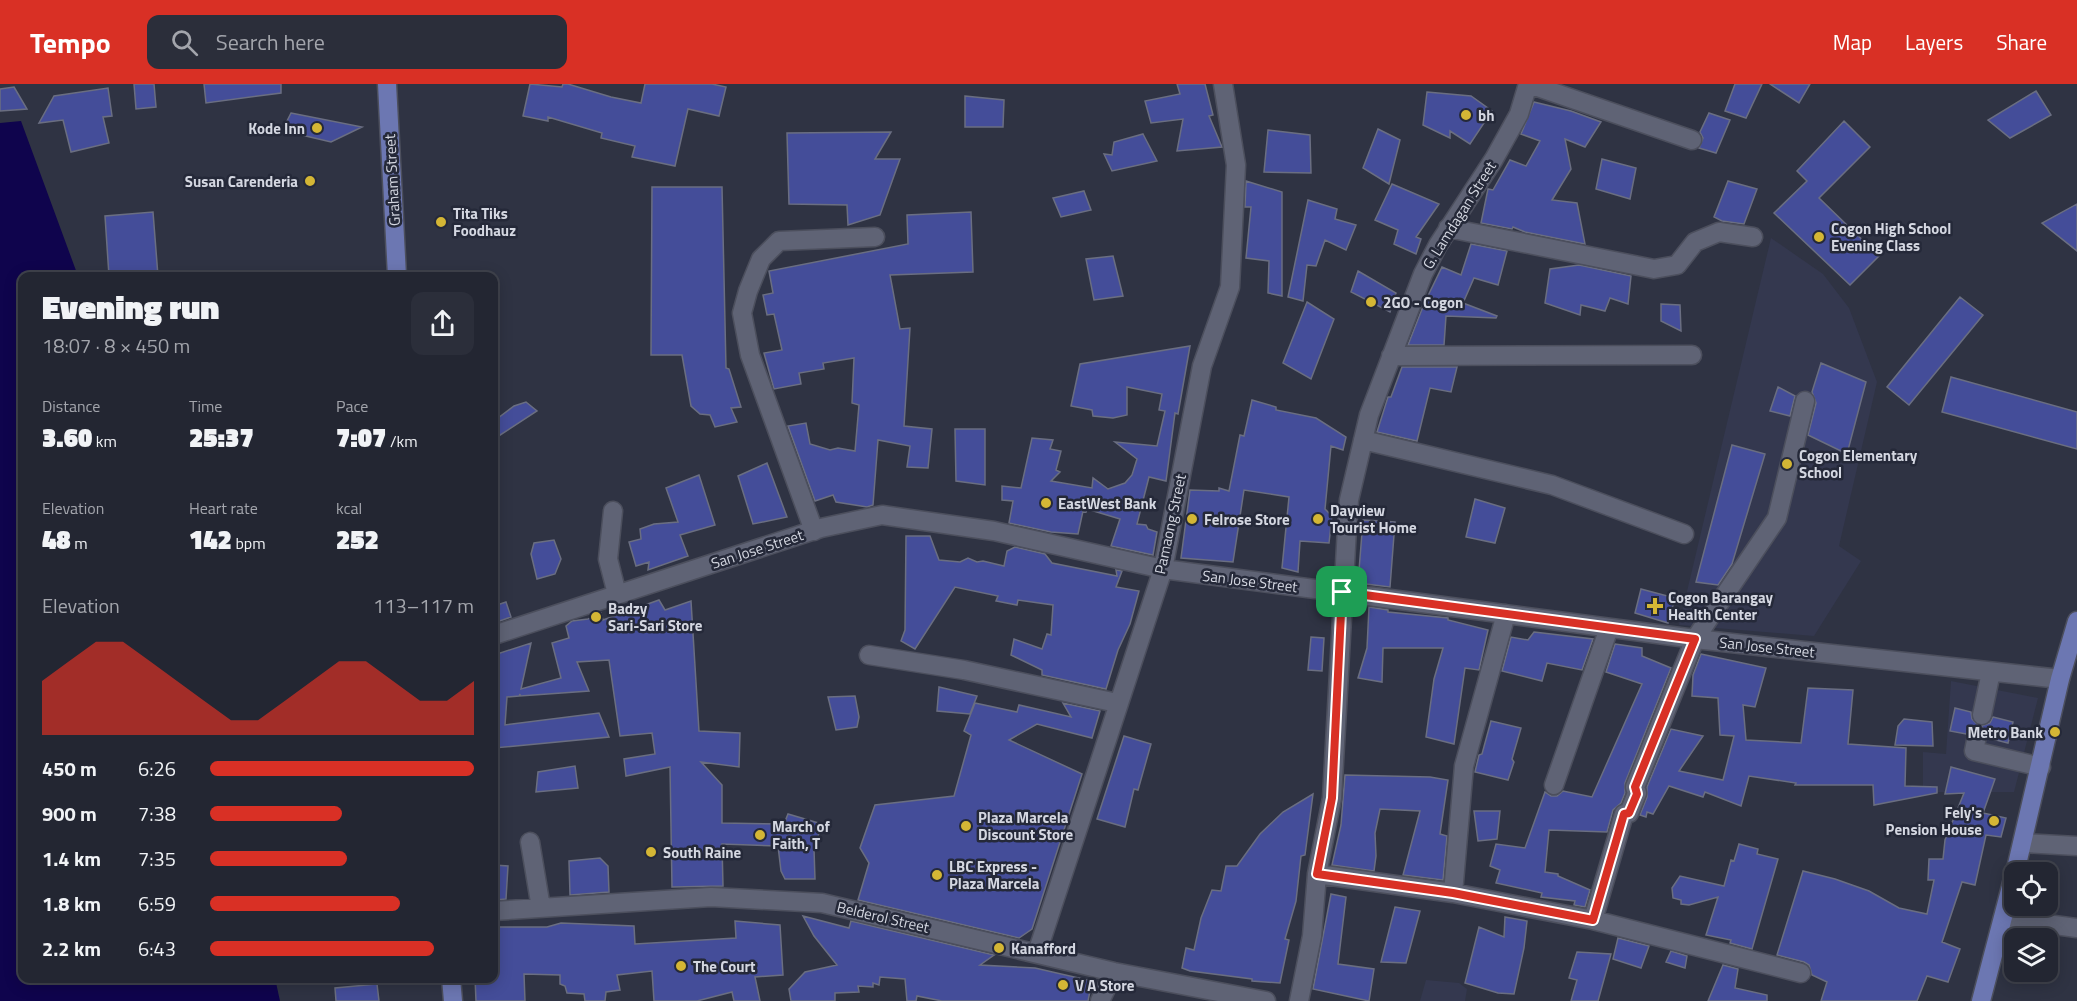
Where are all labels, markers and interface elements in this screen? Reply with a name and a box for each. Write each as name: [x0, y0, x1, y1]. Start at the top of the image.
search box: [147, 15, 567, 69]
text: Tempo: [30, 21, 111, 64]
text: Search here: [216, 25, 325, 59]
icon: search: [168, 26, 201, 59]
text: Map: [1833, 26, 1872, 58]
text: Layers: [1905, 26, 1963, 58]
text: Share: [1996, 26, 2047, 58]
place label: bh: [1478, 104, 1494, 127]
marker: bh: [1459, 108, 1473, 122]
place label: Kode Inn: [248, 117, 305, 140]
marker: Kode Inn: [310, 121, 324, 135]
street label: Graham Street: [378, 133, 406, 227]
street label: G. Lamdagan Street: [1416, 156, 1502, 274]
place label: Susan Carenderia: [185, 170, 298, 193]
marker: Susan Carenderia: [303, 174, 317, 188]
place label: Tita Tiks Foodhauz: [453, 202, 516, 242]
marker: Tita Tiks Foodhauz: [434, 215, 448, 229]
place label: Cogon High School Evening Class: [1831, 217, 1951, 257]
marker: Cogon High School Evening Class: [1812, 230, 1826, 244]
text: Evening run: [42, 282, 219, 332]
place label: 2GO - Cogon: [1383, 291, 1463, 314]
button: share: [411, 292, 474, 355]
marker: 2GO - Cogon: [1364, 295, 1378, 309]
text: 18:07 · 8 × 450 m: [42, 330, 190, 361]
text: Distance: [42, 394, 100, 418]
text: Time: [189, 394, 222, 418]
text: Pace: [336, 394, 368, 418]
text: 3.60: [42, 418, 92, 457]
text: 25:37: [189, 418, 254, 457]
text: 7:07: [336, 418, 386, 457]
text: km: [92, 429, 117, 453]
text: /km: [386, 429, 418, 453]
place label: Cogon Elementary School: [1799, 444, 1918, 484]
marker: Cogon Elementary School: [1780, 457, 1794, 471]
street label: Pamaong Street: [1148, 471, 1192, 576]
place label: EastWest Bank: [1058, 492, 1157, 515]
text: Elevation: [42, 496, 104, 520]
text: Heart rate: [189, 496, 258, 520]
text: kcal: [336, 496, 362, 520]
marker: EastWest Bank: [1039, 496, 1053, 510]
place label: Dayview Tourist Home: [1330, 499, 1417, 539]
place label: Felrose Store: [1204, 508, 1290, 531]
marker: Felrose Store: [1185, 512, 1199, 526]
marker: Dayview Tourist Home: [1311, 512, 1325, 526]
text: 48: [42, 520, 71, 559]
text: 142: [189, 520, 232, 559]
text: 252: [336, 520, 379, 559]
street label: San Jose Street: [708, 523, 807, 575]
text: m: [71, 531, 88, 555]
text: bpm: [232, 531, 266, 555]
street label: San Jose Street: [1201, 564, 1300, 598]
pin: [1316, 566, 1367, 617]
icon: arrive: [1325, 575, 1358, 608]
place label: Cogon Barangay Health Center: [1668, 586, 1774, 626]
text: Elevation: [42, 590, 120, 621]
text: 113–117 m: [373, 590, 474, 621]
place label: Badzy Sari-Sari Store: [608, 597, 703, 637]
marker: Cogon Barangay Health Center: [1646, 597, 1664, 615]
marker: Badzy Sari-Sari Store: [589, 610, 603, 624]
street label: San Jose Street: [1718, 631, 1817, 664]
place label: Metro Bank: [1967, 721, 2043, 744]
marker: Metro Bank: [2048, 725, 2062, 739]
text: 450 m: [42, 753, 97, 784]
text: 6:26: [138, 753, 176, 784]
text: 900 m: [42, 798, 97, 829]
text: 7:38: [138, 798, 176, 829]
place label: Fely's Pension House: [1886, 801, 1982, 841]
place label: Plaza Marcela Discount Store: [978, 806, 1074, 846]
marker: Fely's Pension House: [1987, 814, 2001, 828]
place label: March of Faith, T: [772, 815, 830, 855]
marker: Plaza Marcela Discount Store: [959, 819, 973, 833]
marker: March of Faith, T: [753, 828, 767, 842]
place label: South Raine: [663, 841, 742, 864]
text: 1.4 km: [42, 843, 101, 874]
text: 7:35: [138, 843, 176, 874]
marker: South Raine: [644, 845, 658, 859]
place label: LBC Express - Plaza Marcela: [949, 855, 1040, 895]
map controls: [2004, 862, 2058, 982]
button: locate: [2004, 862, 2058, 916]
marker: LBC Express - Plaza Marcela: [930, 868, 944, 882]
text: 1.8 km: [42, 888, 101, 919]
text: 6:59: [138, 888, 176, 919]
street label: Belderol Street: [835, 895, 932, 939]
button: layers: [2004, 928, 2058, 982]
text: 2.2 km: [42, 933, 101, 964]
text: 6:43: [138, 933, 176, 964]
place label: Kanafford: [1011, 937, 1076, 960]
marker: Kanafford: [992, 941, 1006, 955]
place label: The Court: [693, 955, 756, 978]
marker: The Court: [674, 959, 688, 973]
place label: V A Store: [1075, 974, 1135, 997]
marker: V A Store: [1056, 978, 1070, 992]

